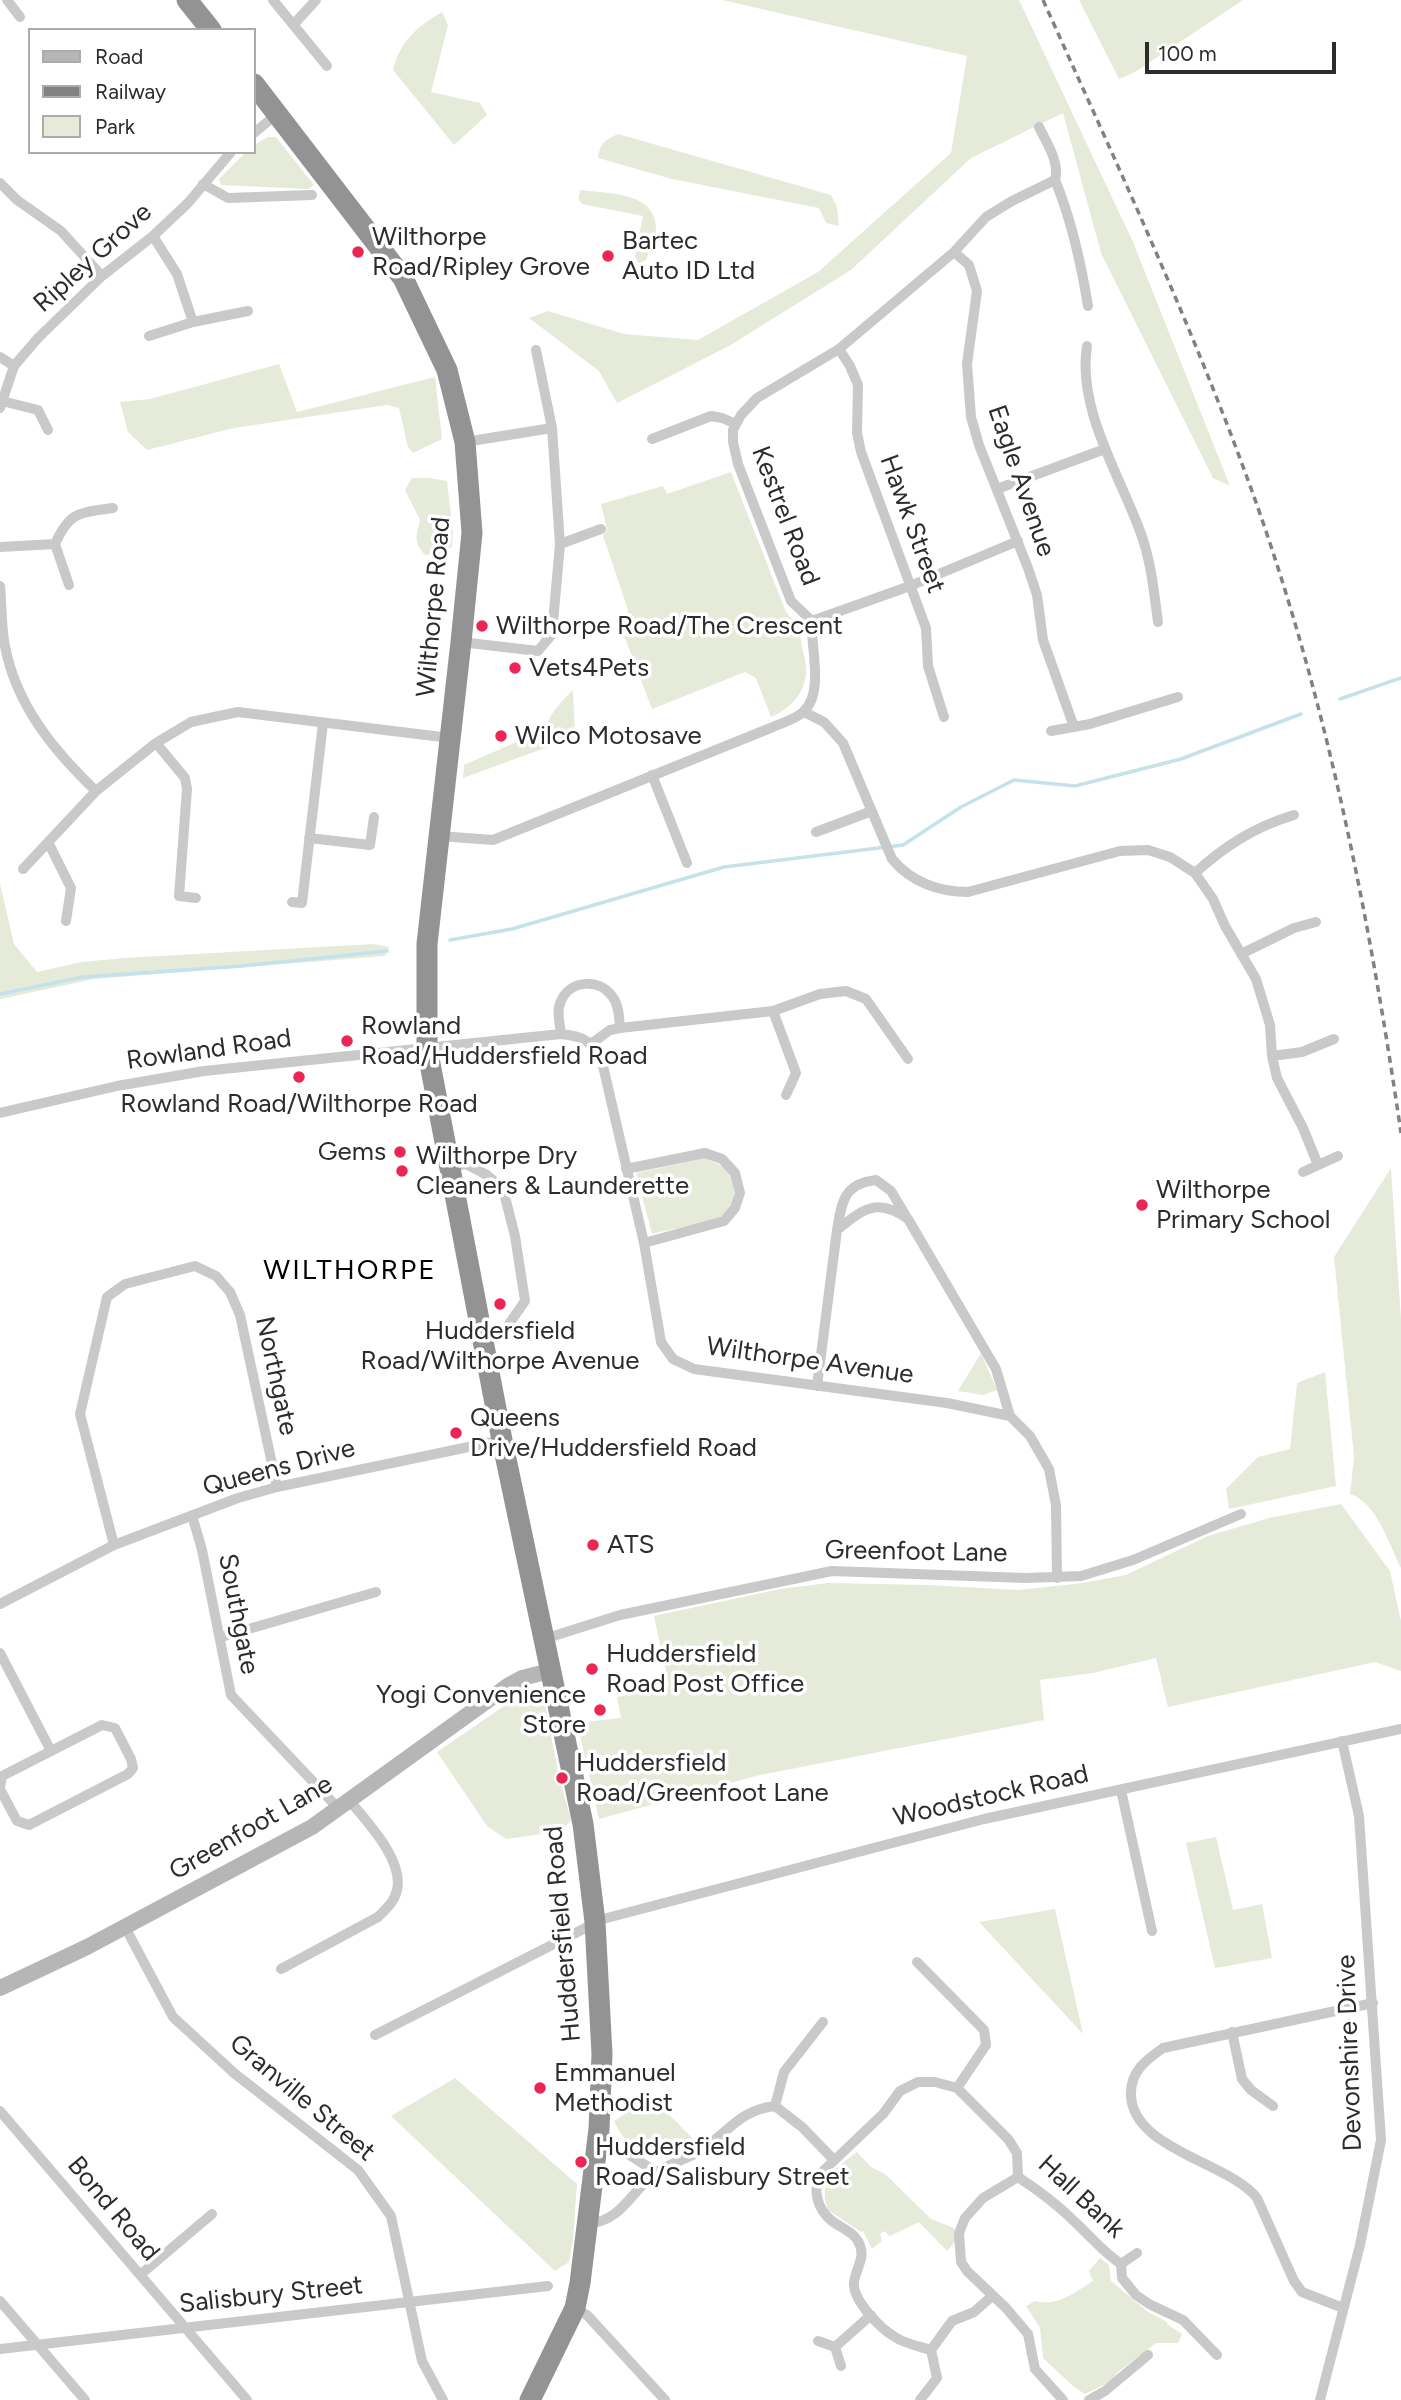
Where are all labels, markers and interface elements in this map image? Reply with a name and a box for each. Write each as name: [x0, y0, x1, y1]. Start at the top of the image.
legend: [28, 28, 256, 154]
scale bar: [1149, 28, 1340, 72]
text: 100 m: [1158, 41, 1217, 66]
text: Road: [95, 44, 143, 69]
text: Railway: [95, 79, 166, 104]
text: Park: [95, 114, 135, 139]
street label: Ripley Grove: [28, 197, 158, 319]
place label: Wilthorpe Road/Ripley Grove: [372, 221, 590, 282]
place label: Bartec Auto ID Ltd: [622, 225, 755, 286]
marker: Wilthorpe Road/Ripley Grove: [350, 244, 366, 260]
marker: Bartec Auto ID Ltd: [600, 248, 616, 264]
street label: Eagle Avenue: [981, 401, 1061, 561]
street label: Kestrel Road: [744, 442, 826, 590]
street label: Hawk Street: [873, 451, 951, 597]
street label: Wilthorpe Road: [411, 516, 457, 698]
place label: Wilthorpe Road/The Crescent: [496, 610, 843, 642]
marker: Wilthorpe Road/The Crescent: [474, 618, 490, 634]
place label: Vets4Pets: [529, 652, 649, 684]
marker: Vets4Pets: [507, 660, 523, 676]
place label: Wilco Motosave: [515, 720, 702, 752]
marker: Wilco Motosave: [493, 728, 509, 744]
place label: Rowland Road/Huddersfield Road: [361, 1010, 648, 1072]
street label: Rowland Road: [124, 1023, 294, 1077]
marker: Rowland Road/Huddersfield Road: [339, 1033, 355, 1049]
marker: Rowland Road/Wilthorpe Road: [291, 1069, 307, 1085]
place label: Rowland Road/Wilthorpe Road: [120, 1088, 478, 1120]
place label: Gems: [318, 1136, 386, 1168]
place label: Wilthorpe Dry Cleaners & Launderette: [416, 1140, 689, 1202]
marker: Gems: [392, 1144, 408, 1160]
marker: Wilthorpe Dry Cleaners & Launderette: [394, 1163, 410, 1179]
place label: Wilthorpe Primary School: [1156, 1174, 1330, 1236]
marker: Wilthorpe Primary School: [1134, 1197, 1150, 1213]
district label: WILTHORPE: [264, 1254, 436, 1288]
marker: Huddersfield Road/Wilthorpe Avenue: [492, 1296, 508, 1312]
street label: Northgate: [248, 1314, 304, 1438]
place label: Huddersfield Road/Wilthorpe Avenue: [361, 1315, 639, 1376]
street label: Wilthorpe Avenue: [704, 1331, 916, 1391]
place label: Queens Drive/Huddersfield Road: [470, 1402, 757, 1464]
marker: Queens Drive/Huddersfield Road: [448, 1425, 464, 1441]
street label: Queens Drive: [199, 1433, 359, 1503]
place label: ATS: [607, 1529, 655, 1561]
street label: Greenfoot Lane: [824, 1535, 1008, 1569]
marker: ATS: [585, 1537, 601, 1553]
street label: Southgate: [211, 1551, 265, 1677]
place label: Huddersfield Road Post Office: [606, 1638, 804, 1700]
marker: Huddersfield Road Post Office: [584, 1661, 600, 1677]
place label: Yogi Convenience Store: [376, 1679, 586, 1740]
marker: Yogi Convenience Store: [592, 1702, 608, 1718]
place label: Huddersfield Road/Greenfoot Lane: [576, 1747, 829, 1809]
street label: Woodstock Road: [890, 1758, 1092, 1834]
street label: Greenfoot Lane: [164, 1769, 338, 1887]
marker: Huddersfield Road/Greenfoot Lane: [554, 1770, 570, 1786]
street label: Huddersfield Road: [538, 1825, 588, 2043]
street label: Devonshire Drive: [1331, 1954, 1369, 2152]
street label: Granville Street: [223, 2028, 381, 2168]
place label: Emmanuel Methodist: [554, 2057, 676, 2118]
marker: Emmanuel Methodist: [532, 2080, 548, 2096]
place label: Huddersfield Road/Salisbury Street: [595, 2131, 849, 2192]
street label: Hall Bank: [1031, 2149, 1131, 2245]
street label: Bond Road: [60, 2150, 166, 2268]
marker: Huddersfield Road/Salisbury Street: [573, 2154, 589, 2170]
street label: Salisbury Street: [178, 2270, 364, 2320]

